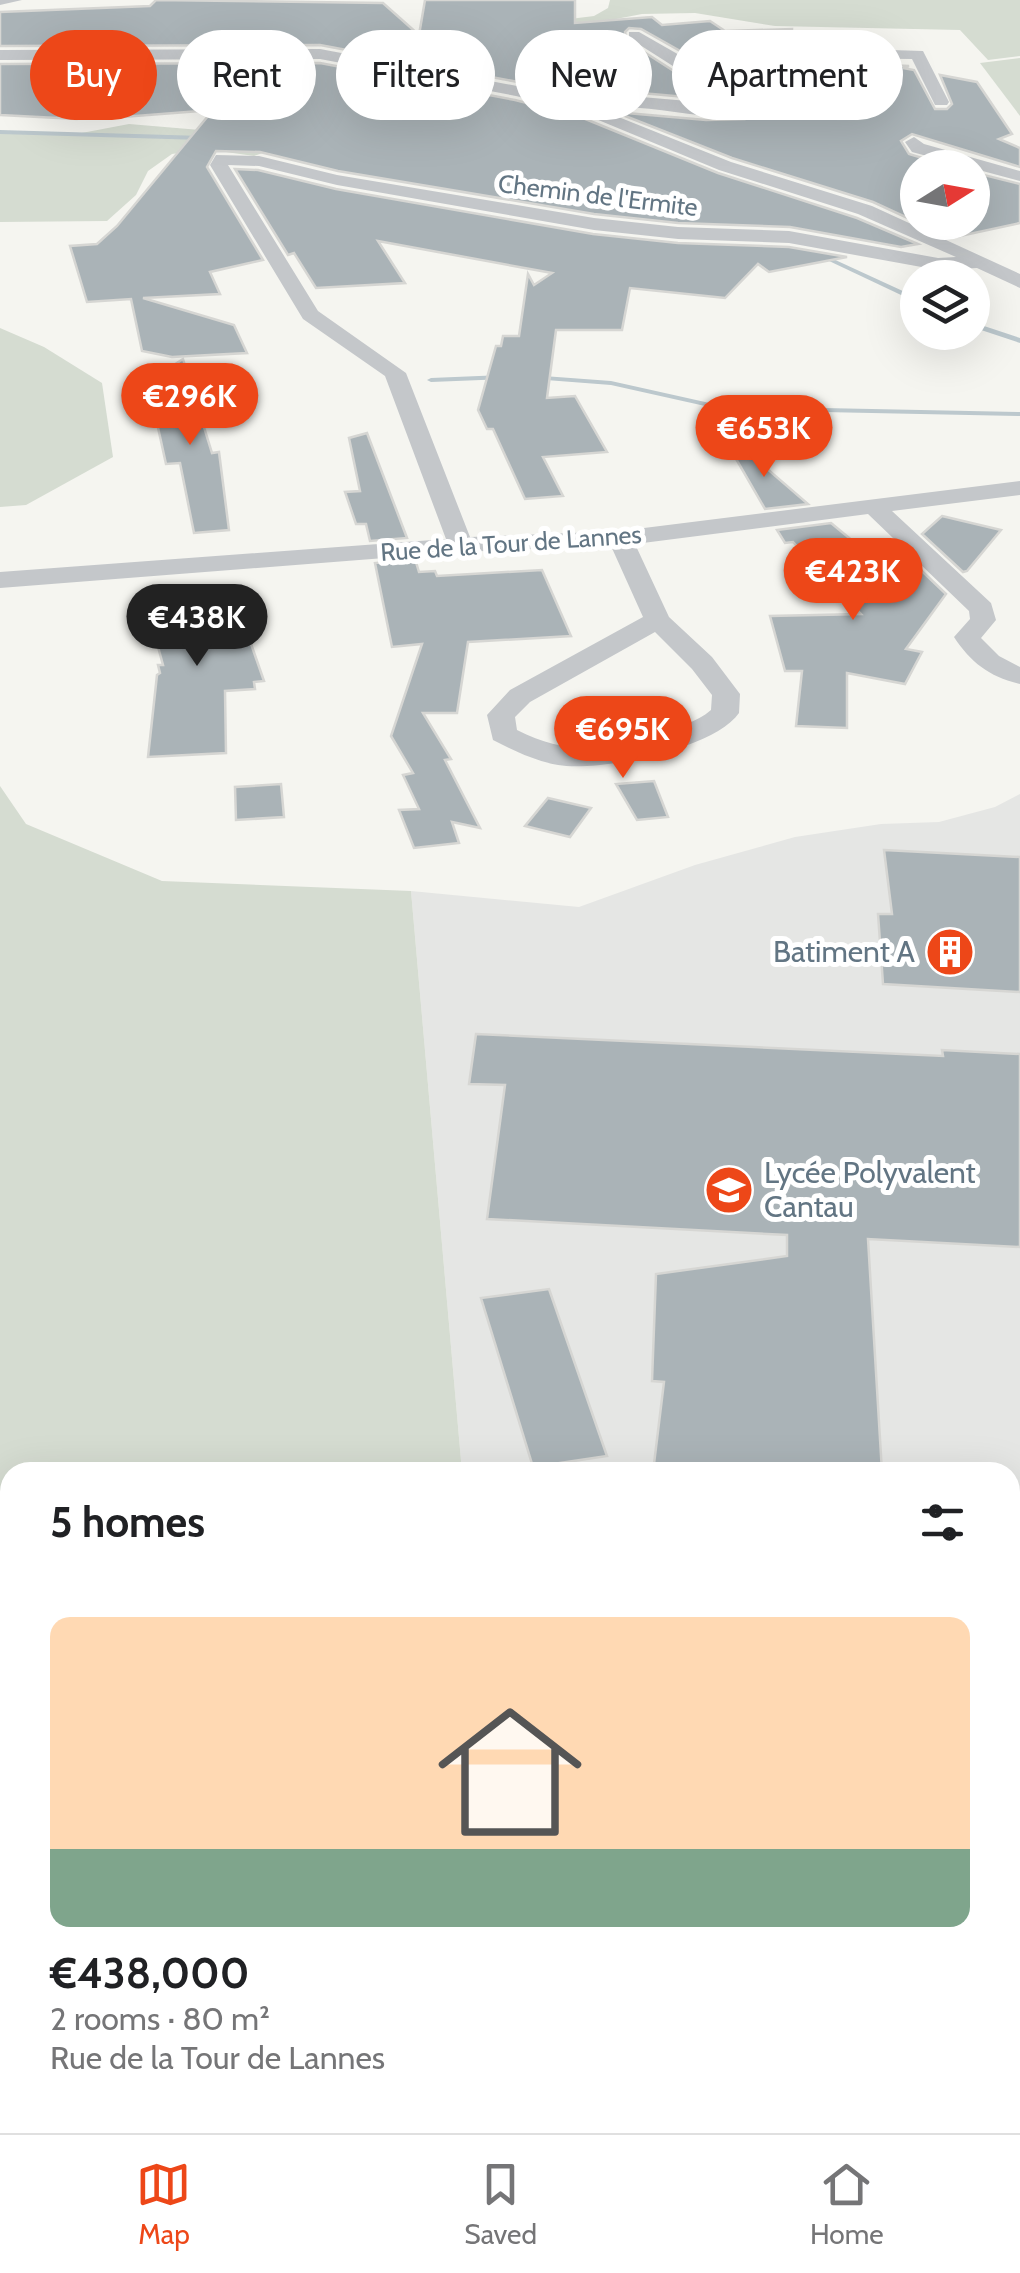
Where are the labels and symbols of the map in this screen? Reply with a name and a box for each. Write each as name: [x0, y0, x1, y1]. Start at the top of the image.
north arrow: [900, 150, 990, 240]
street label: Chemin de l'Ermite: [497, 168, 700, 222]
pin: €296K: [120, 363, 260, 448]
pin: €653K: [694, 395, 834, 480]
street label: Rue de la Tour de Lannes: [379, 519, 643, 567]
pin: €423K: [783, 538, 923, 623]
pin: €438K: [127, 584, 267, 669]
pin: €695K: [553, 696, 693, 781]
building icon: Batiment A: [924, 926, 976, 978]
place label: Batiment A: [773, 933, 916, 970]
place label: Lycée Polyvalent Cantau: [764, 1154, 976, 1225]
school or university icon: Lycée Polyvalent Cantau: [703, 1164, 755, 1216]

